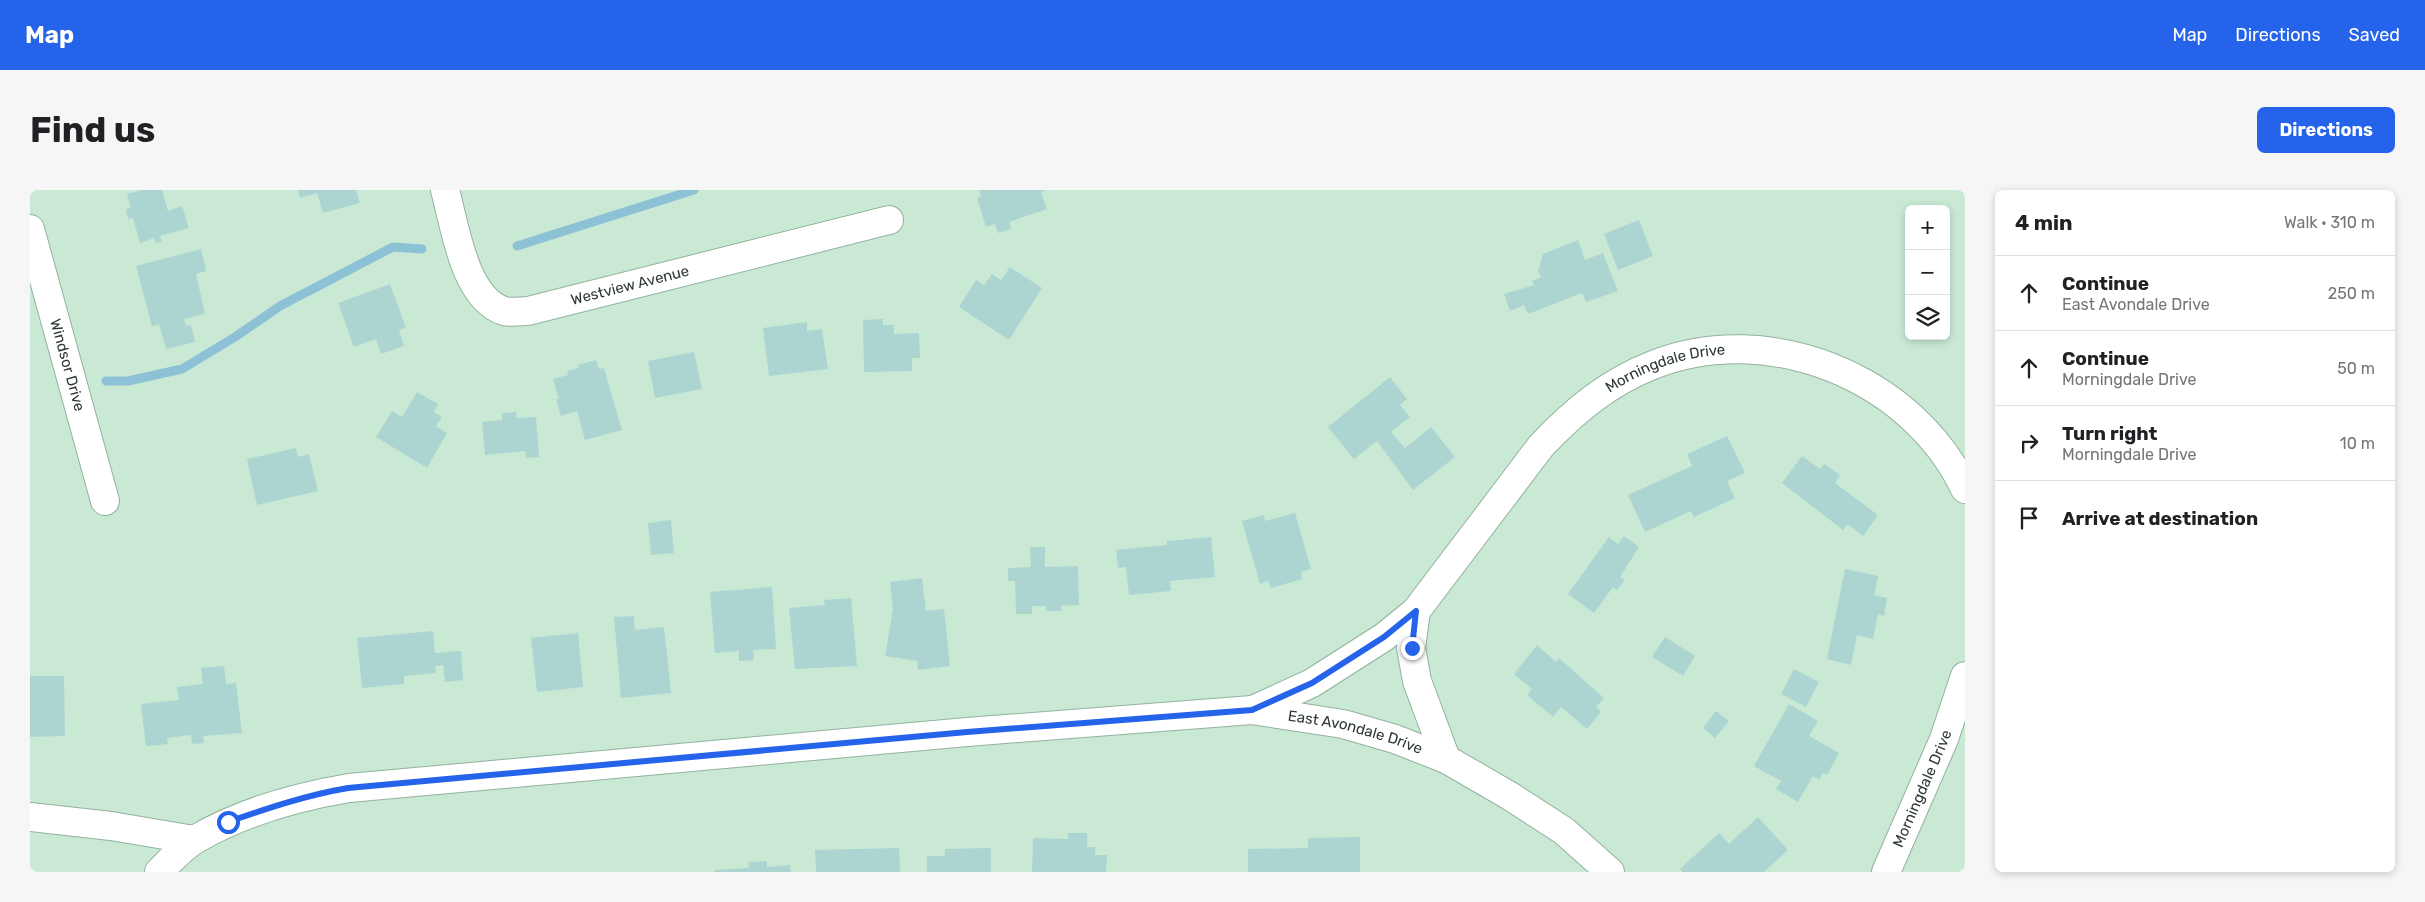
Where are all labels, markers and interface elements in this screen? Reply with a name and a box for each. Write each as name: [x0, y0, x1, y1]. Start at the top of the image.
text: Map: [25, 21, 74, 49]
text: Map: [2172, 24, 2207, 46]
text: Directions: [2235, 24, 2321, 46]
text: Saved: [2349, 24, 2400, 46]
button: Directions: [2257, 107, 2395, 153]
text: Find us: [30, 109, 155, 151]
map controls: [1905, 205, 1950, 340]
button: +: [1905, 205, 1950, 250]
text: 4 min: [2015, 210, 2073, 235]
text: Walk · 310 m: [2284, 213, 2375, 232]
button: −: [1905, 250, 1950, 295]
street label: Westview Avenue: [569, 262, 691, 309]
text: Continue: [2062, 272, 2149, 295]
icon: ahead: [2015, 279, 2043, 307]
text: 250 m: [2328, 284, 2375, 303]
button: layers: [1905, 295, 1950, 340]
text: East Avondale Drive: [2062, 295, 2210, 314]
street label: Windsor Drive: [46, 317, 89, 413]
street label: Morningdale Drive: [1602, 341, 1726, 396]
text: Continue: [2062, 347, 2149, 370]
icon: ahead: [2015, 354, 2043, 382]
text: 50 m: [2337, 359, 2375, 378]
text: Morningdale Drive: [2062, 370, 2196, 389]
text: Turn right: [2062, 422, 2157, 445]
icon: right: [2015, 429, 2043, 457]
text: 10 m: [2340, 434, 2375, 453]
text: Morningdale Drive: [2062, 445, 2196, 464]
icon: arrive: [2015, 504, 2043, 532]
text: Arrive at destination: [2062, 507, 2258, 530]
route end: [1401, 637, 1424, 660]
street label: East Avondale Drive: [1287, 707, 1425, 758]
street label: Morningdale Drive: [1889, 728, 1955, 850]
route start: [217, 811, 240, 834]

